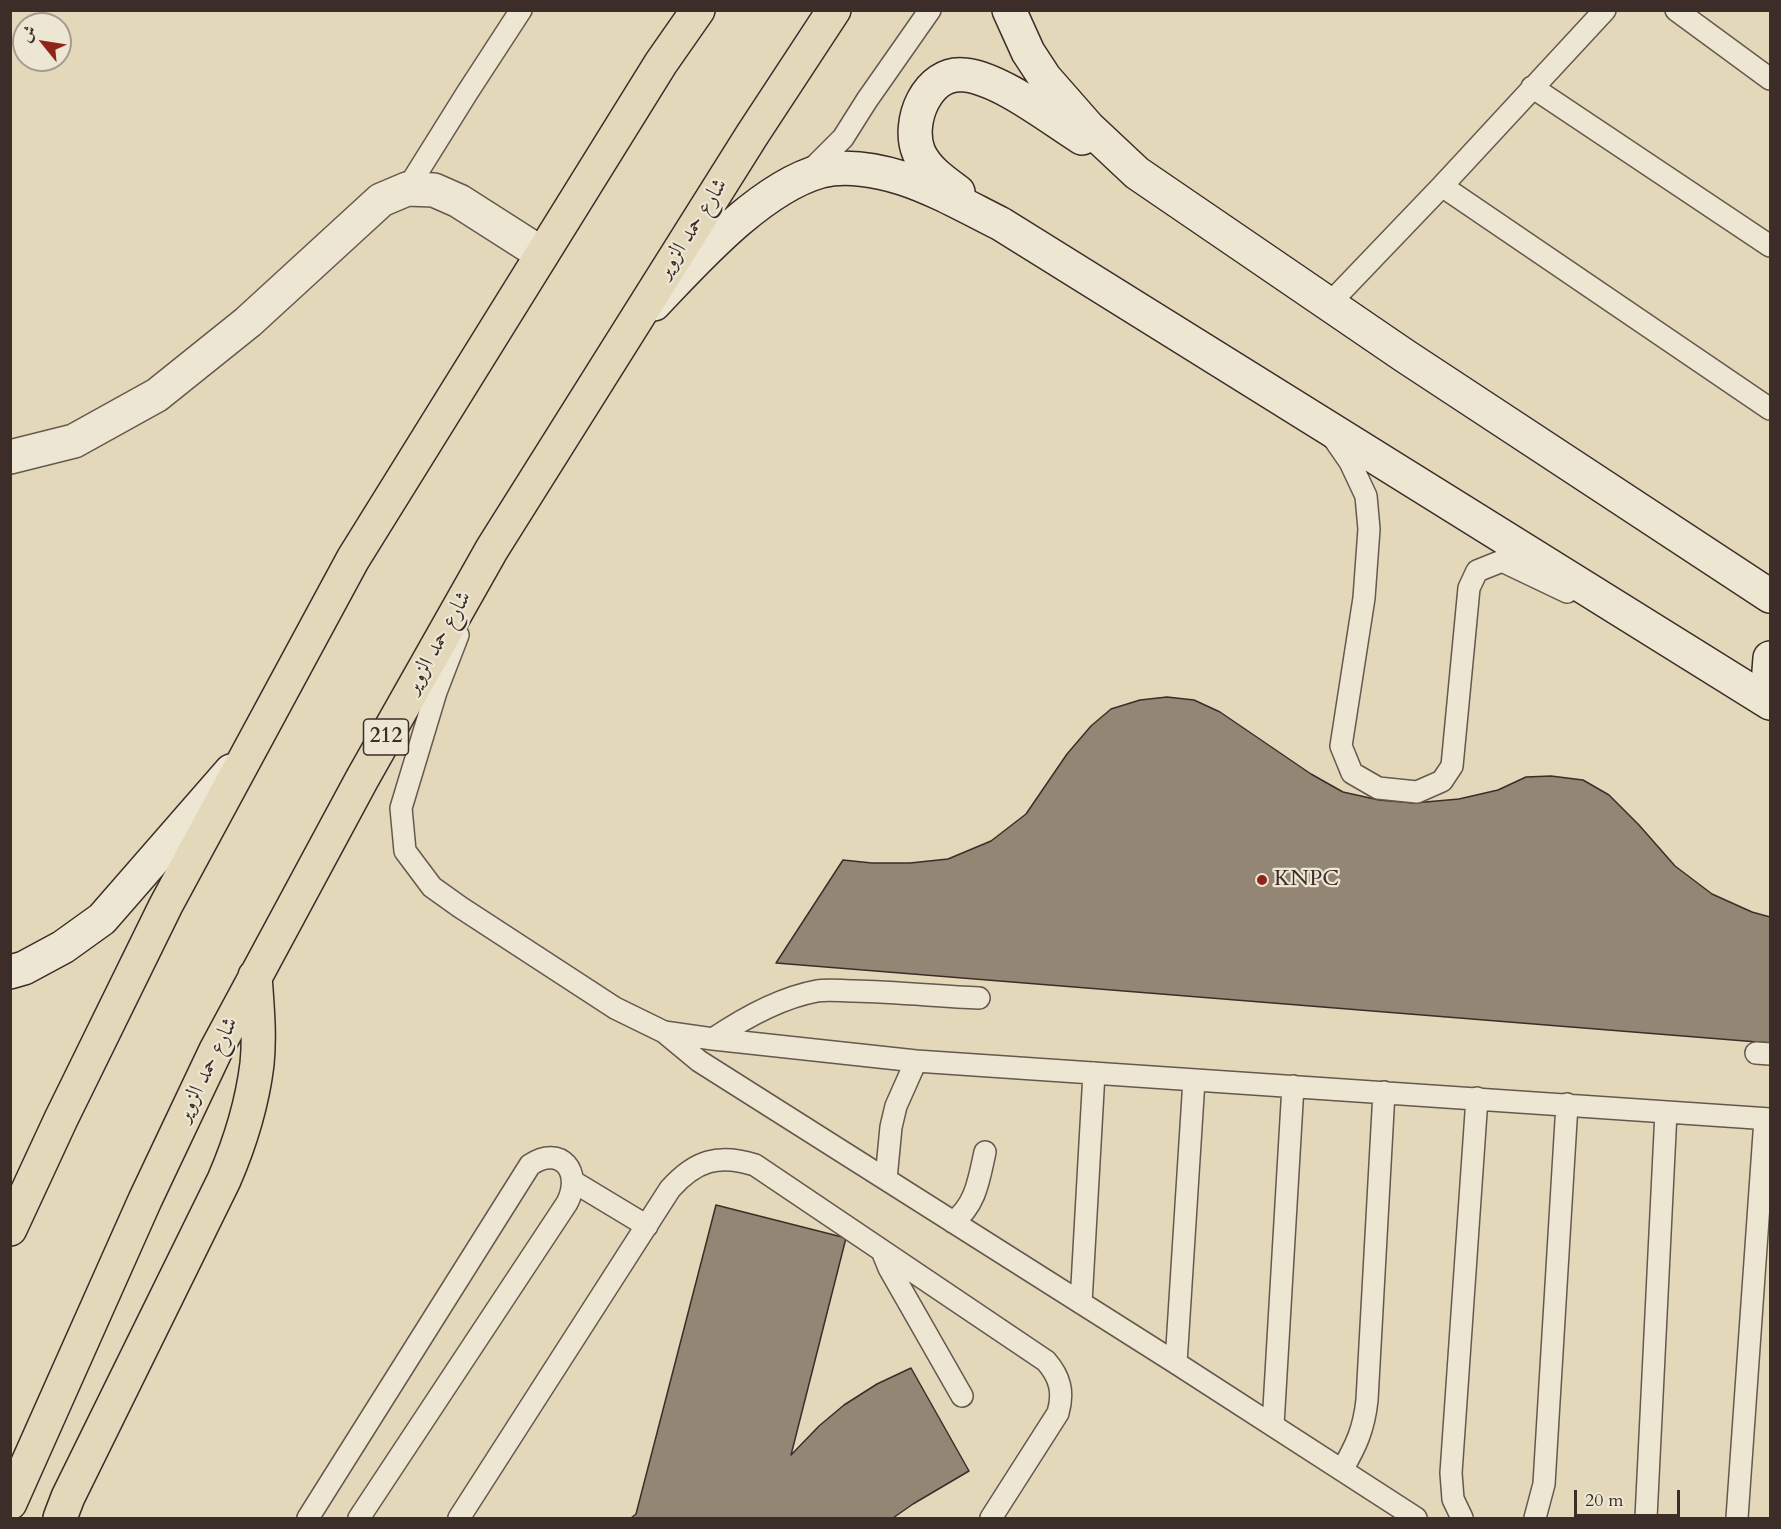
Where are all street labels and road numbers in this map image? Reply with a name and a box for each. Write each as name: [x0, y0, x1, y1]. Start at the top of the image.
street label: شارع حمد الزوير: [652, 174, 734, 284]
street label: شارع حمد الزوير: [400, 587, 478, 699]
road number: 212: [364, 719, 408, 755]
street label: شارع حمد الزوير: [171, 1013, 245, 1127]

